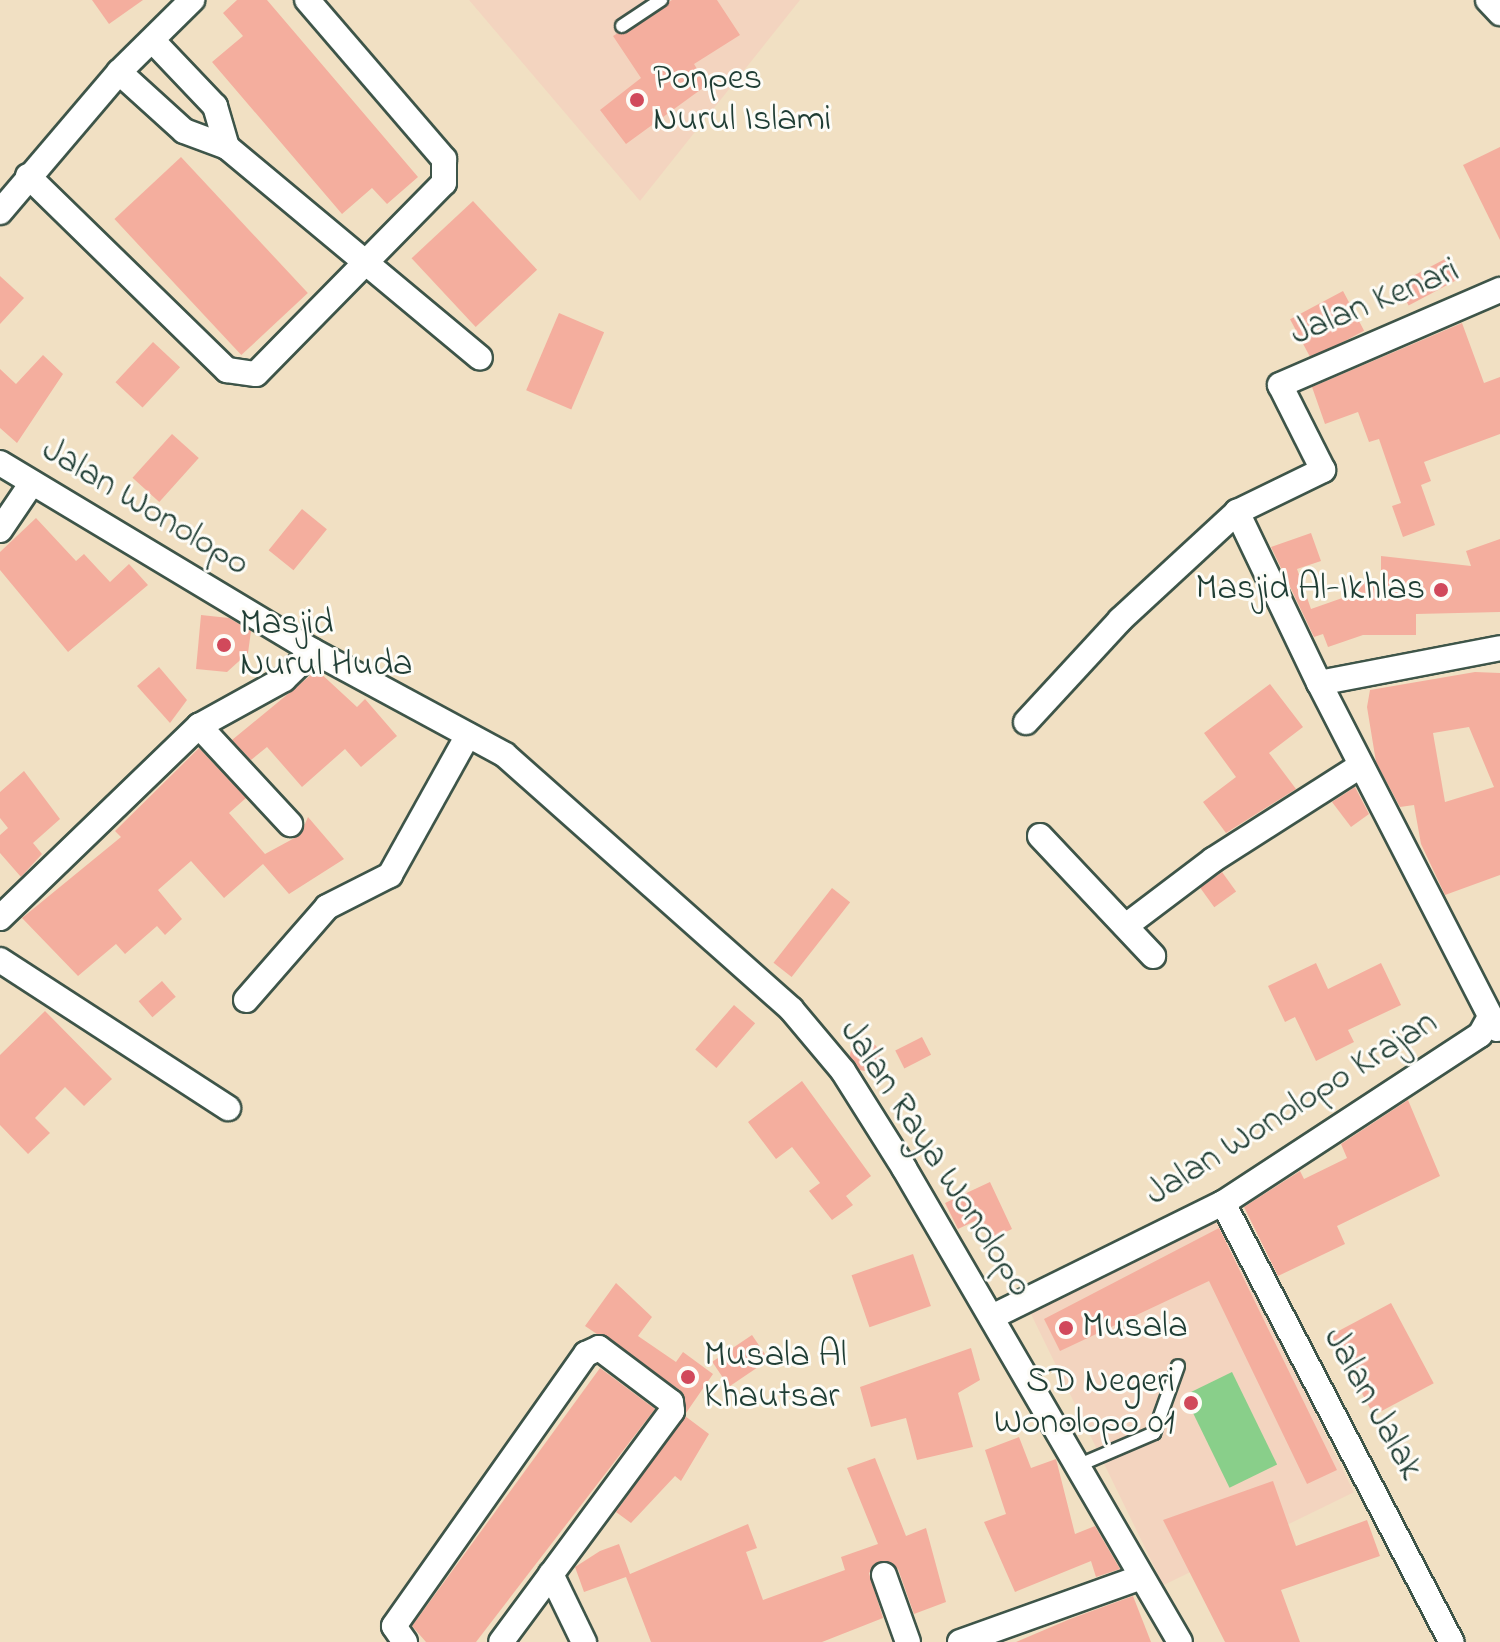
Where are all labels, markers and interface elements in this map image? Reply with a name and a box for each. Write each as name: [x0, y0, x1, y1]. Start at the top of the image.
place label: Ponpes Nurul Islami: [653, 57, 831, 142]
marker: Ponpes Nurul Islami: [628, 91, 646, 109]
street label: Jalan Kenari: [1285, 250, 1465, 356]
street label: Jalan Wonolopo: [33, 429, 257, 587]
place label: Masjid Al-Ikhlas: [1196, 568, 1425, 612]
marker: Masjid Al-Ikhlas: [1432, 581, 1450, 599]
place label: Masjid Nurul Huda: [240, 602, 413, 687]
marker: Masjid Nurul Huda: [215, 636, 233, 654]
street label: Jalan Wonolopo Krajan: [1138, 1002, 1446, 1216]
street label: Jalan Raya Wonolopo: [829, 1012, 1041, 1306]
place label: Musala: [1082, 1306, 1188, 1350]
marker: Musala: [1057, 1319, 1075, 1337]
street label: Jalan Jalak: [1313, 1320, 1431, 1488]
place label: Musala Al Khautsar: [704, 1334, 847, 1419]
place label: SD Negeri Wonolopo 01: [994, 1360, 1175, 1445]
marker: Musala Al Khautsar: [679, 1368, 697, 1386]
marker: SD Negeri Wonolopo 01: [1182, 1394, 1200, 1412]

